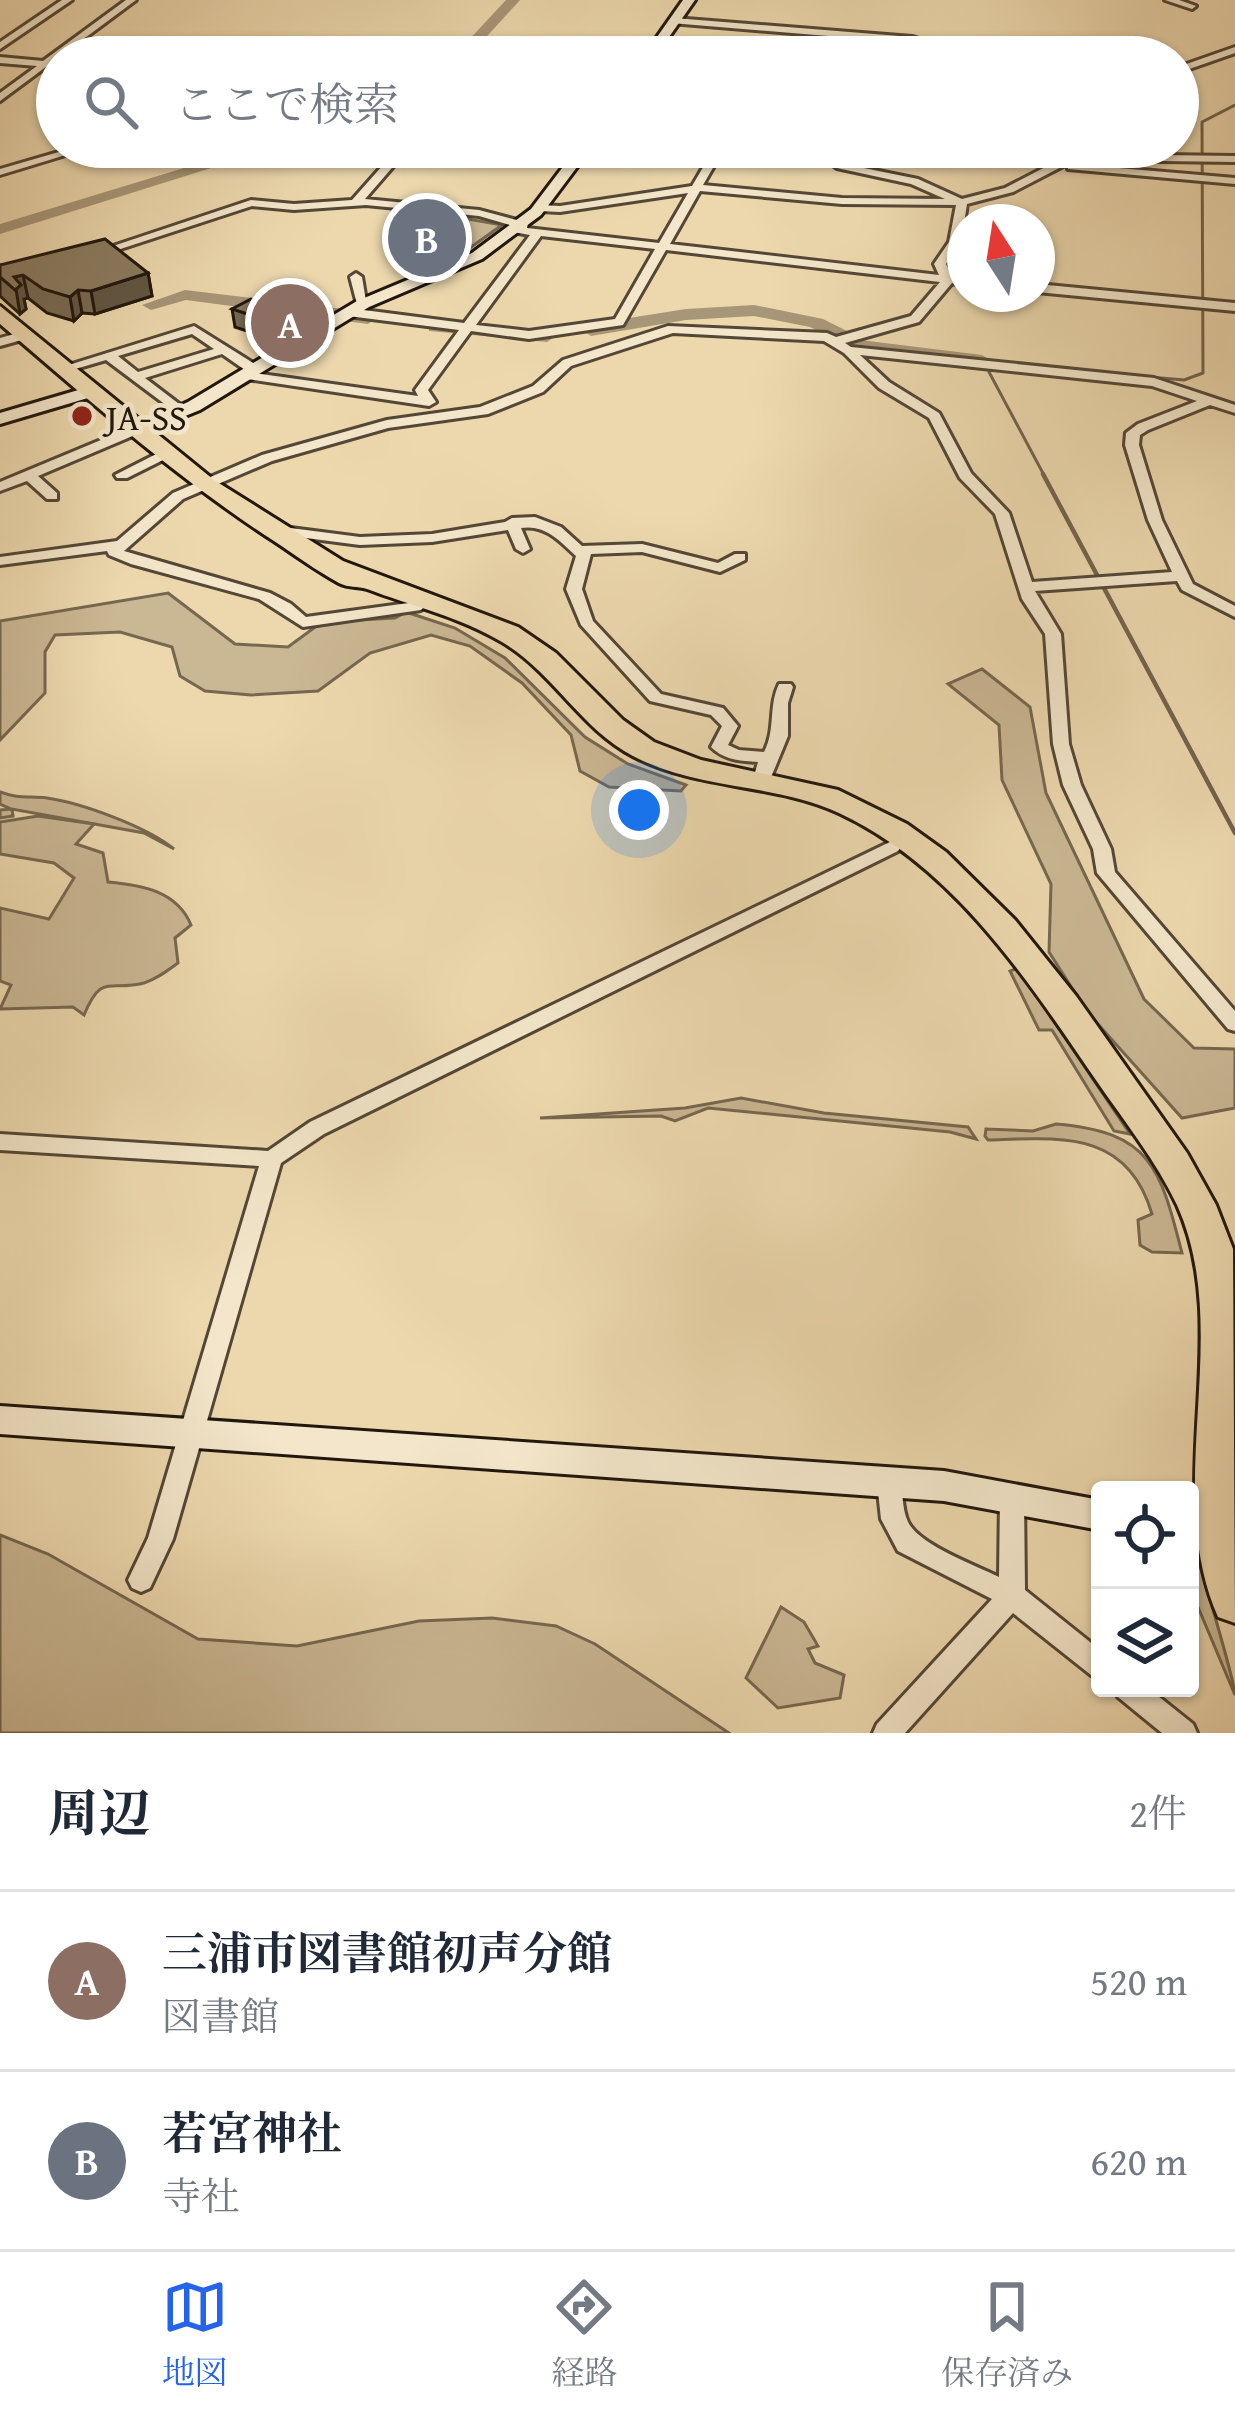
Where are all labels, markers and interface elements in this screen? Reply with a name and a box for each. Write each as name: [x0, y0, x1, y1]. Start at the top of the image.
search box: [36, 36, 1199, 168]
icon: search: [78, 69, 144, 135]
text: ここで検索: [174, 71, 399, 136]
pin: B: [388, 193, 466, 283]
north arrow: [947, 204, 1055, 312]
pin: A: [251, 278, 329, 368]
place label: JA-SS: [102, 390, 187, 443]
marker: JA-SS: [69, 403, 95, 429]
your location: [609, 780, 669, 840]
map controls: [1091, 1481, 1199, 1697]
button: locate: [1091, 1481, 1199, 1589]
button: layers: [1091, 1589, 1199, 1697]
text: 周辺: [48, 1775, 150, 1850]
text: 2件: [1129, 1784, 1187, 1841]
text: 三浦市図書館初声分館: [162, 1920, 612, 1985]
text: A: [75, 1952, 99, 2009]
text: 520 m: [1090, 1952, 1187, 2009]
text: 図書館: [162, 1987, 279, 2044]
text: 若宮神社: [162, 2100, 342, 2165]
text: B: [75, 2132, 99, 2189]
text: 620 m: [1090, 2132, 1187, 2189]
text: 寺社: [162, 2167, 240, 2224]
tab: 地図: [162, 2274, 228, 2396]
tab: 経路: [551, 2274, 617, 2396]
tab: 保存済み: [941, 2274, 1073, 2396]

